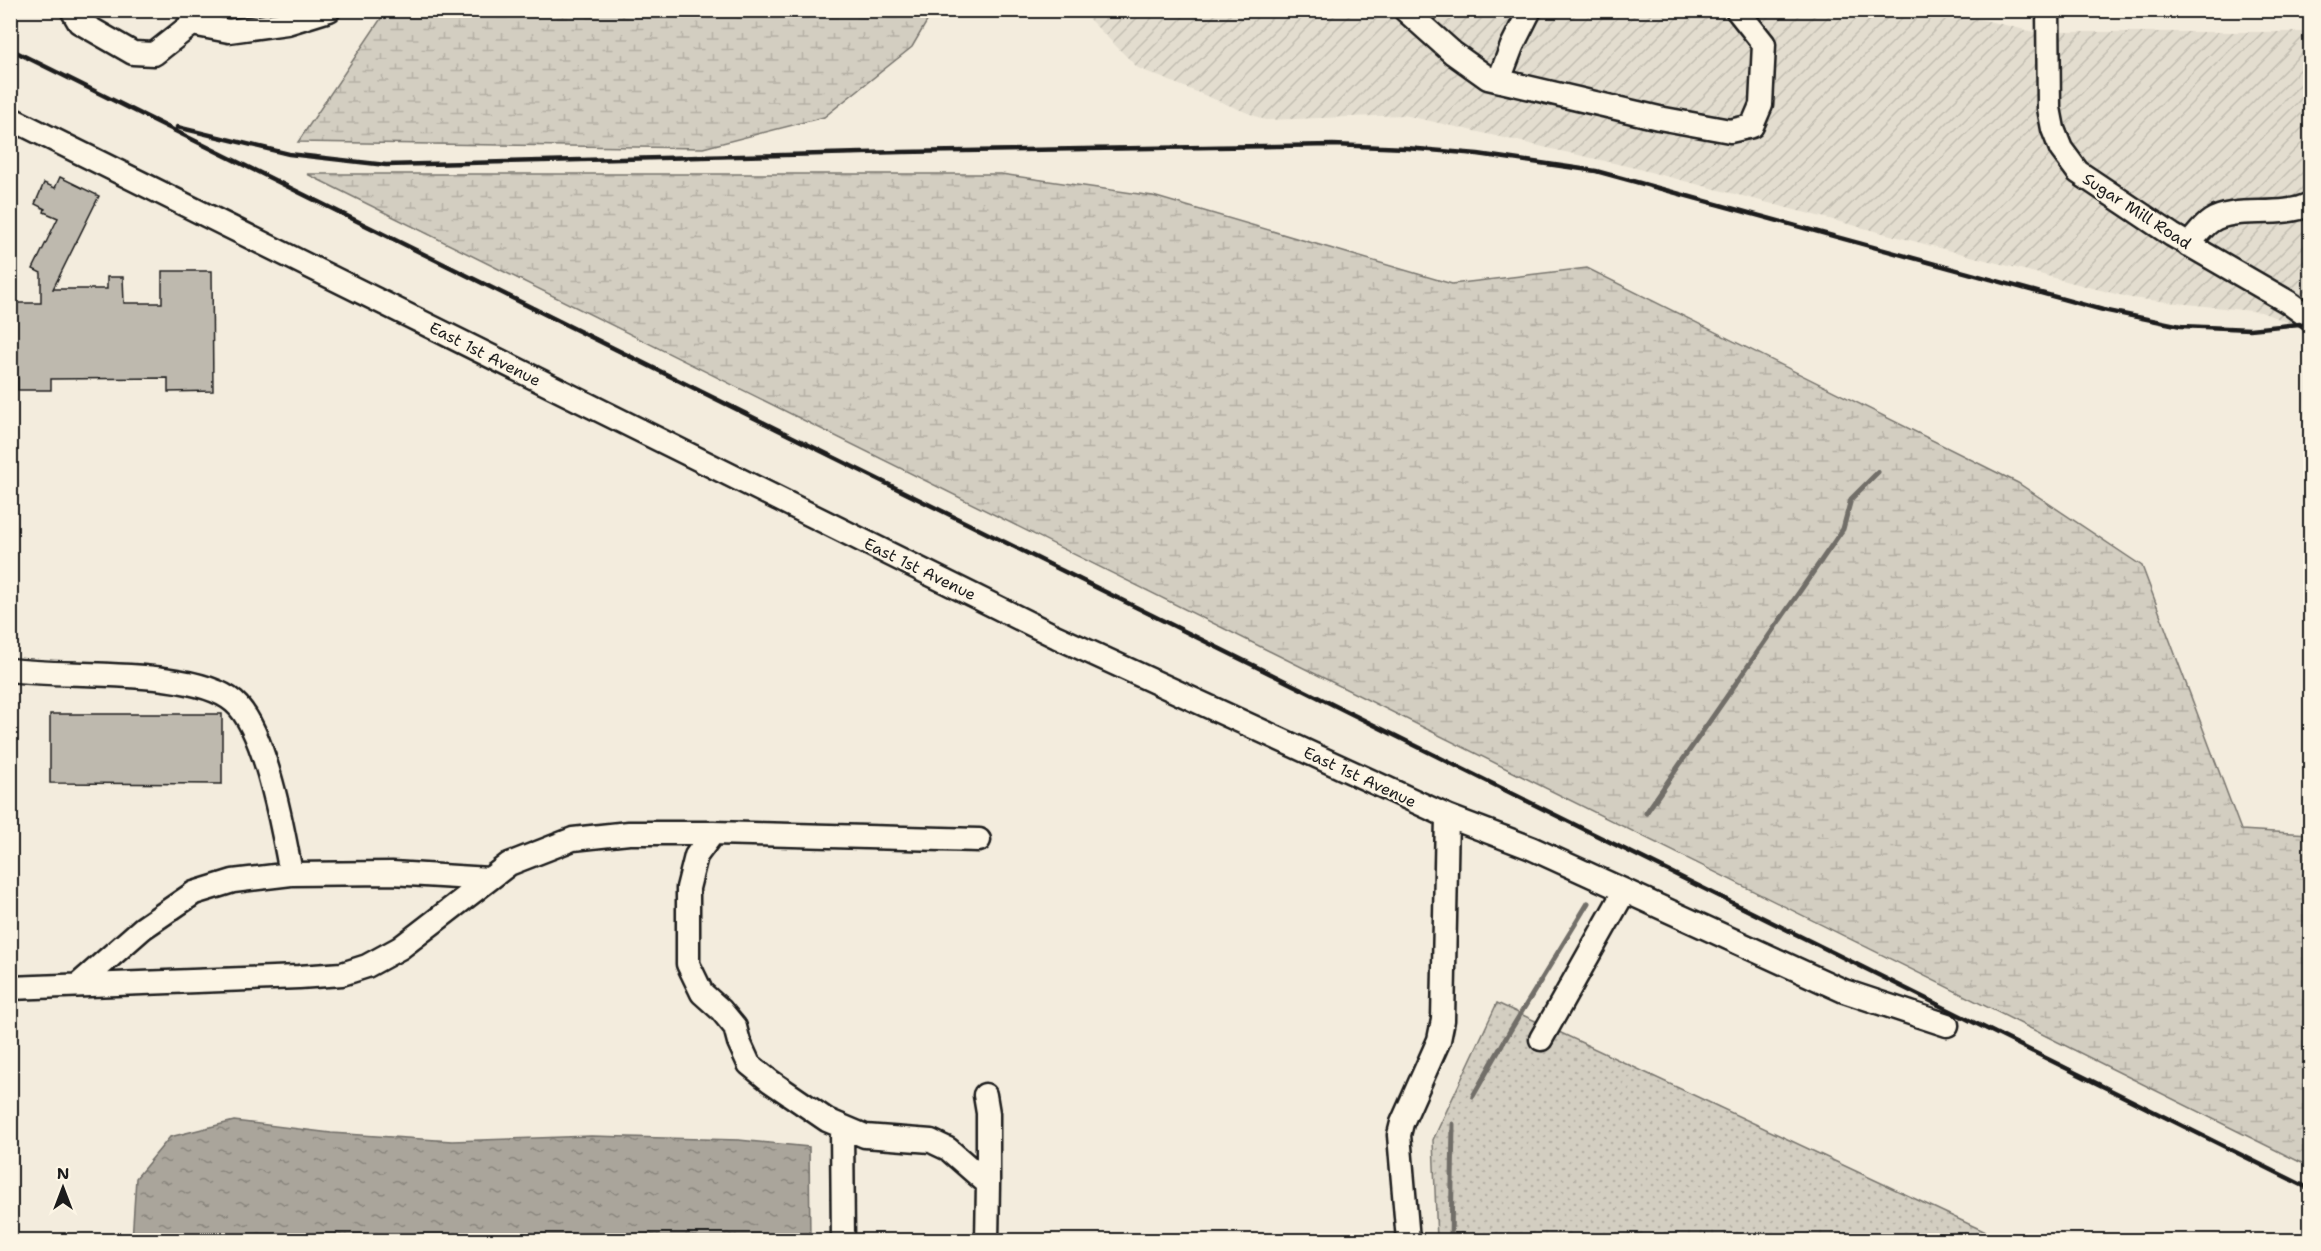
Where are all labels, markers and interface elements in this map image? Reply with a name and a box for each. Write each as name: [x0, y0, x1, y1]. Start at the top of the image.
street label: Sugar Mill Road: [2079, 168, 2195, 254]
street label: East 1st Avenue: [426, 317, 544, 391]
street label: East 1st Avenue: [860, 533, 980, 605]
street label: East 1st Avenue: [1300, 742, 1420, 812]
north arrow: [33, 1158, 93, 1218]
text: N: [57, 1163, 69, 1184]

